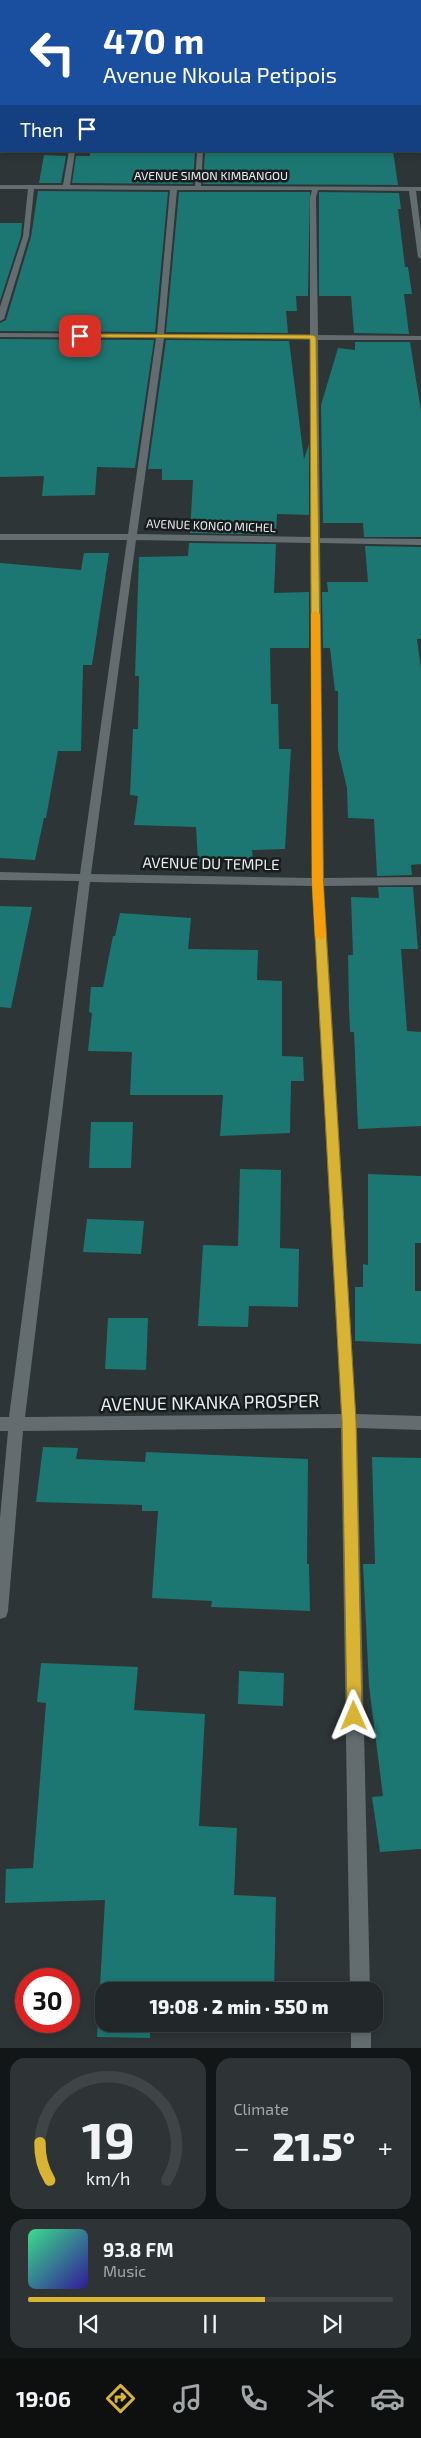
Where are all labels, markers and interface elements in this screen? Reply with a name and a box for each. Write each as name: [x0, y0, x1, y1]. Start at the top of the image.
text: 470 m: [103, 19, 204, 61]
icon: left: [20, 20, 85, 85]
text: Avenue Nkoula Petipois: [103, 61, 337, 87]
icon: arrive: [73, 115, 101, 143]
text: Then: [20, 118, 63, 141]
street label: AVENUE SIMON KIMBANGOU: [134, 168, 288, 182]
pin: [59, 315, 101, 357]
icon: arrive: [66, 322, 94, 350]
street label: AVENUE KONGO MICHEL: [146, 516, 276, 534]
street label: AVENUE DU TEMPLE: [142, 853, 280, 873]
street label: AVENUE NKANKA PROSPER: [100, 1389, 320, 1415]
position arrow: [327, 1689, 379, 1741]
speed limit sign: 30: [15, 1968, 80, 2033]
text: 19:08 · 2 min · 550 m: [150, 1995, 328, 2018]
text: Climate: [234, 2099, 289, 2118]
text: 19: [81, 2107, 134, 2169]
text: 21.5°: [272, 2123, 355, 2169]
text: −: [234, 2130, 250, 2164]
text: +: [378, 2130, 393, 2164]
text: km/h: [86, 2167, 130, 2189]
text: 93.8 FM: [103, 2238, 174, 2261]
text: Music: [103, 2261, 146, 2280]
icon: previous: [75, 2310, 103, 2338]
icon: pause: [196, 2310, 224, 2338]
icon: next: [318, 2310, 346, 2338]
icon: directions: [103, 2381, 138, 2416]
icon: music: [170, 2381, 205, 2416]
icon: phone: [236, 2381, 271, 2416]
icon: climate: [303, 2381, 338, 2416]
icon: car: [370, 2381, 405, 2416]
text: 19:06: [16, 2385, 71, 2411]

